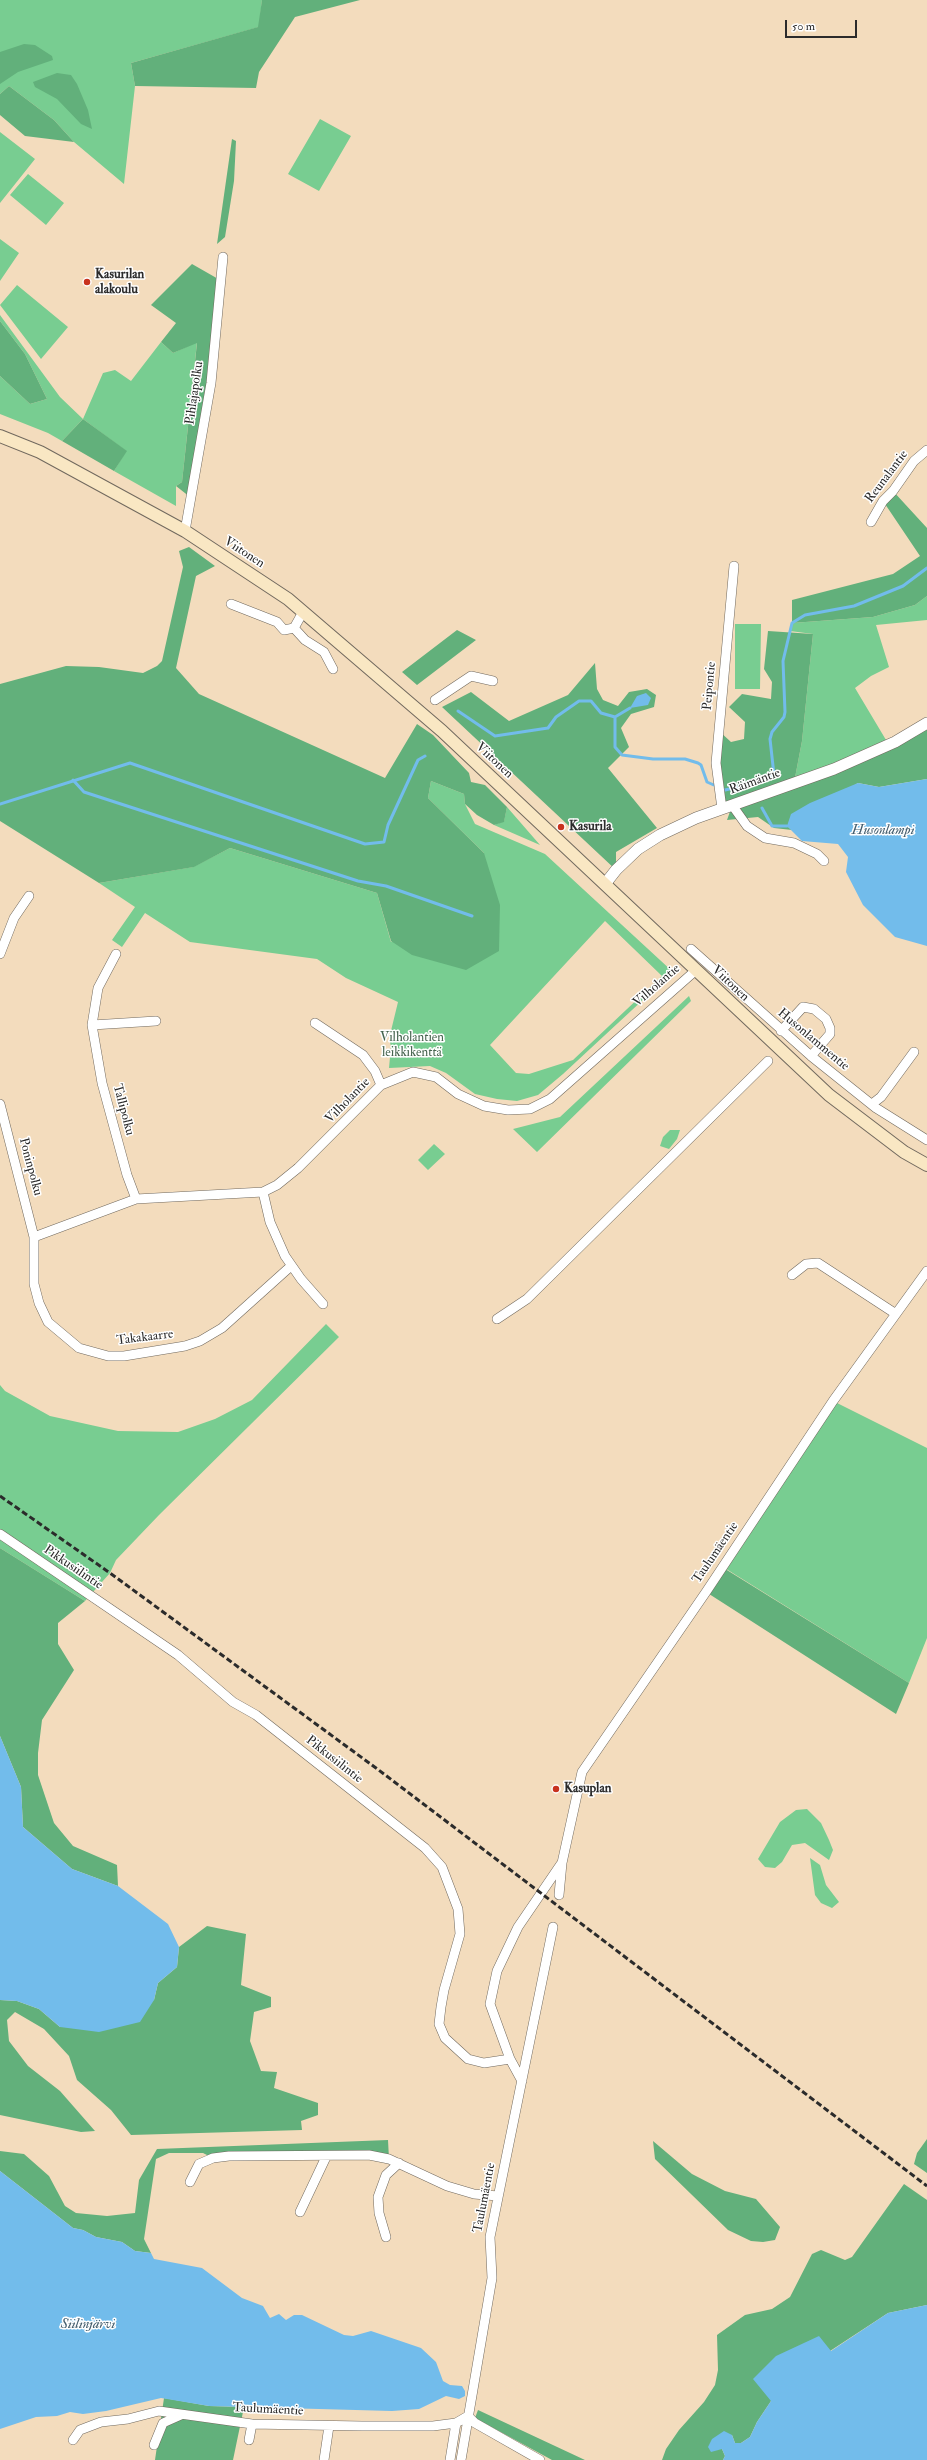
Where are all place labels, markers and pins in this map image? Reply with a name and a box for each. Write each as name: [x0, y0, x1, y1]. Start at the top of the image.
place label: Kasurilan alakoulu: [95, 267, 144, 298]
marker: Kasurilan alakoulu: [82, 277, 92, 287]
place label: Kasurila: [569, 819, 612, 835]
marker: Kasurila: [556, 822, 566, 832]
place label: Kasuplan: [564, 1781, 611, 1797]
marker: Kasuplan: [551, 1784, 561, 1794]

